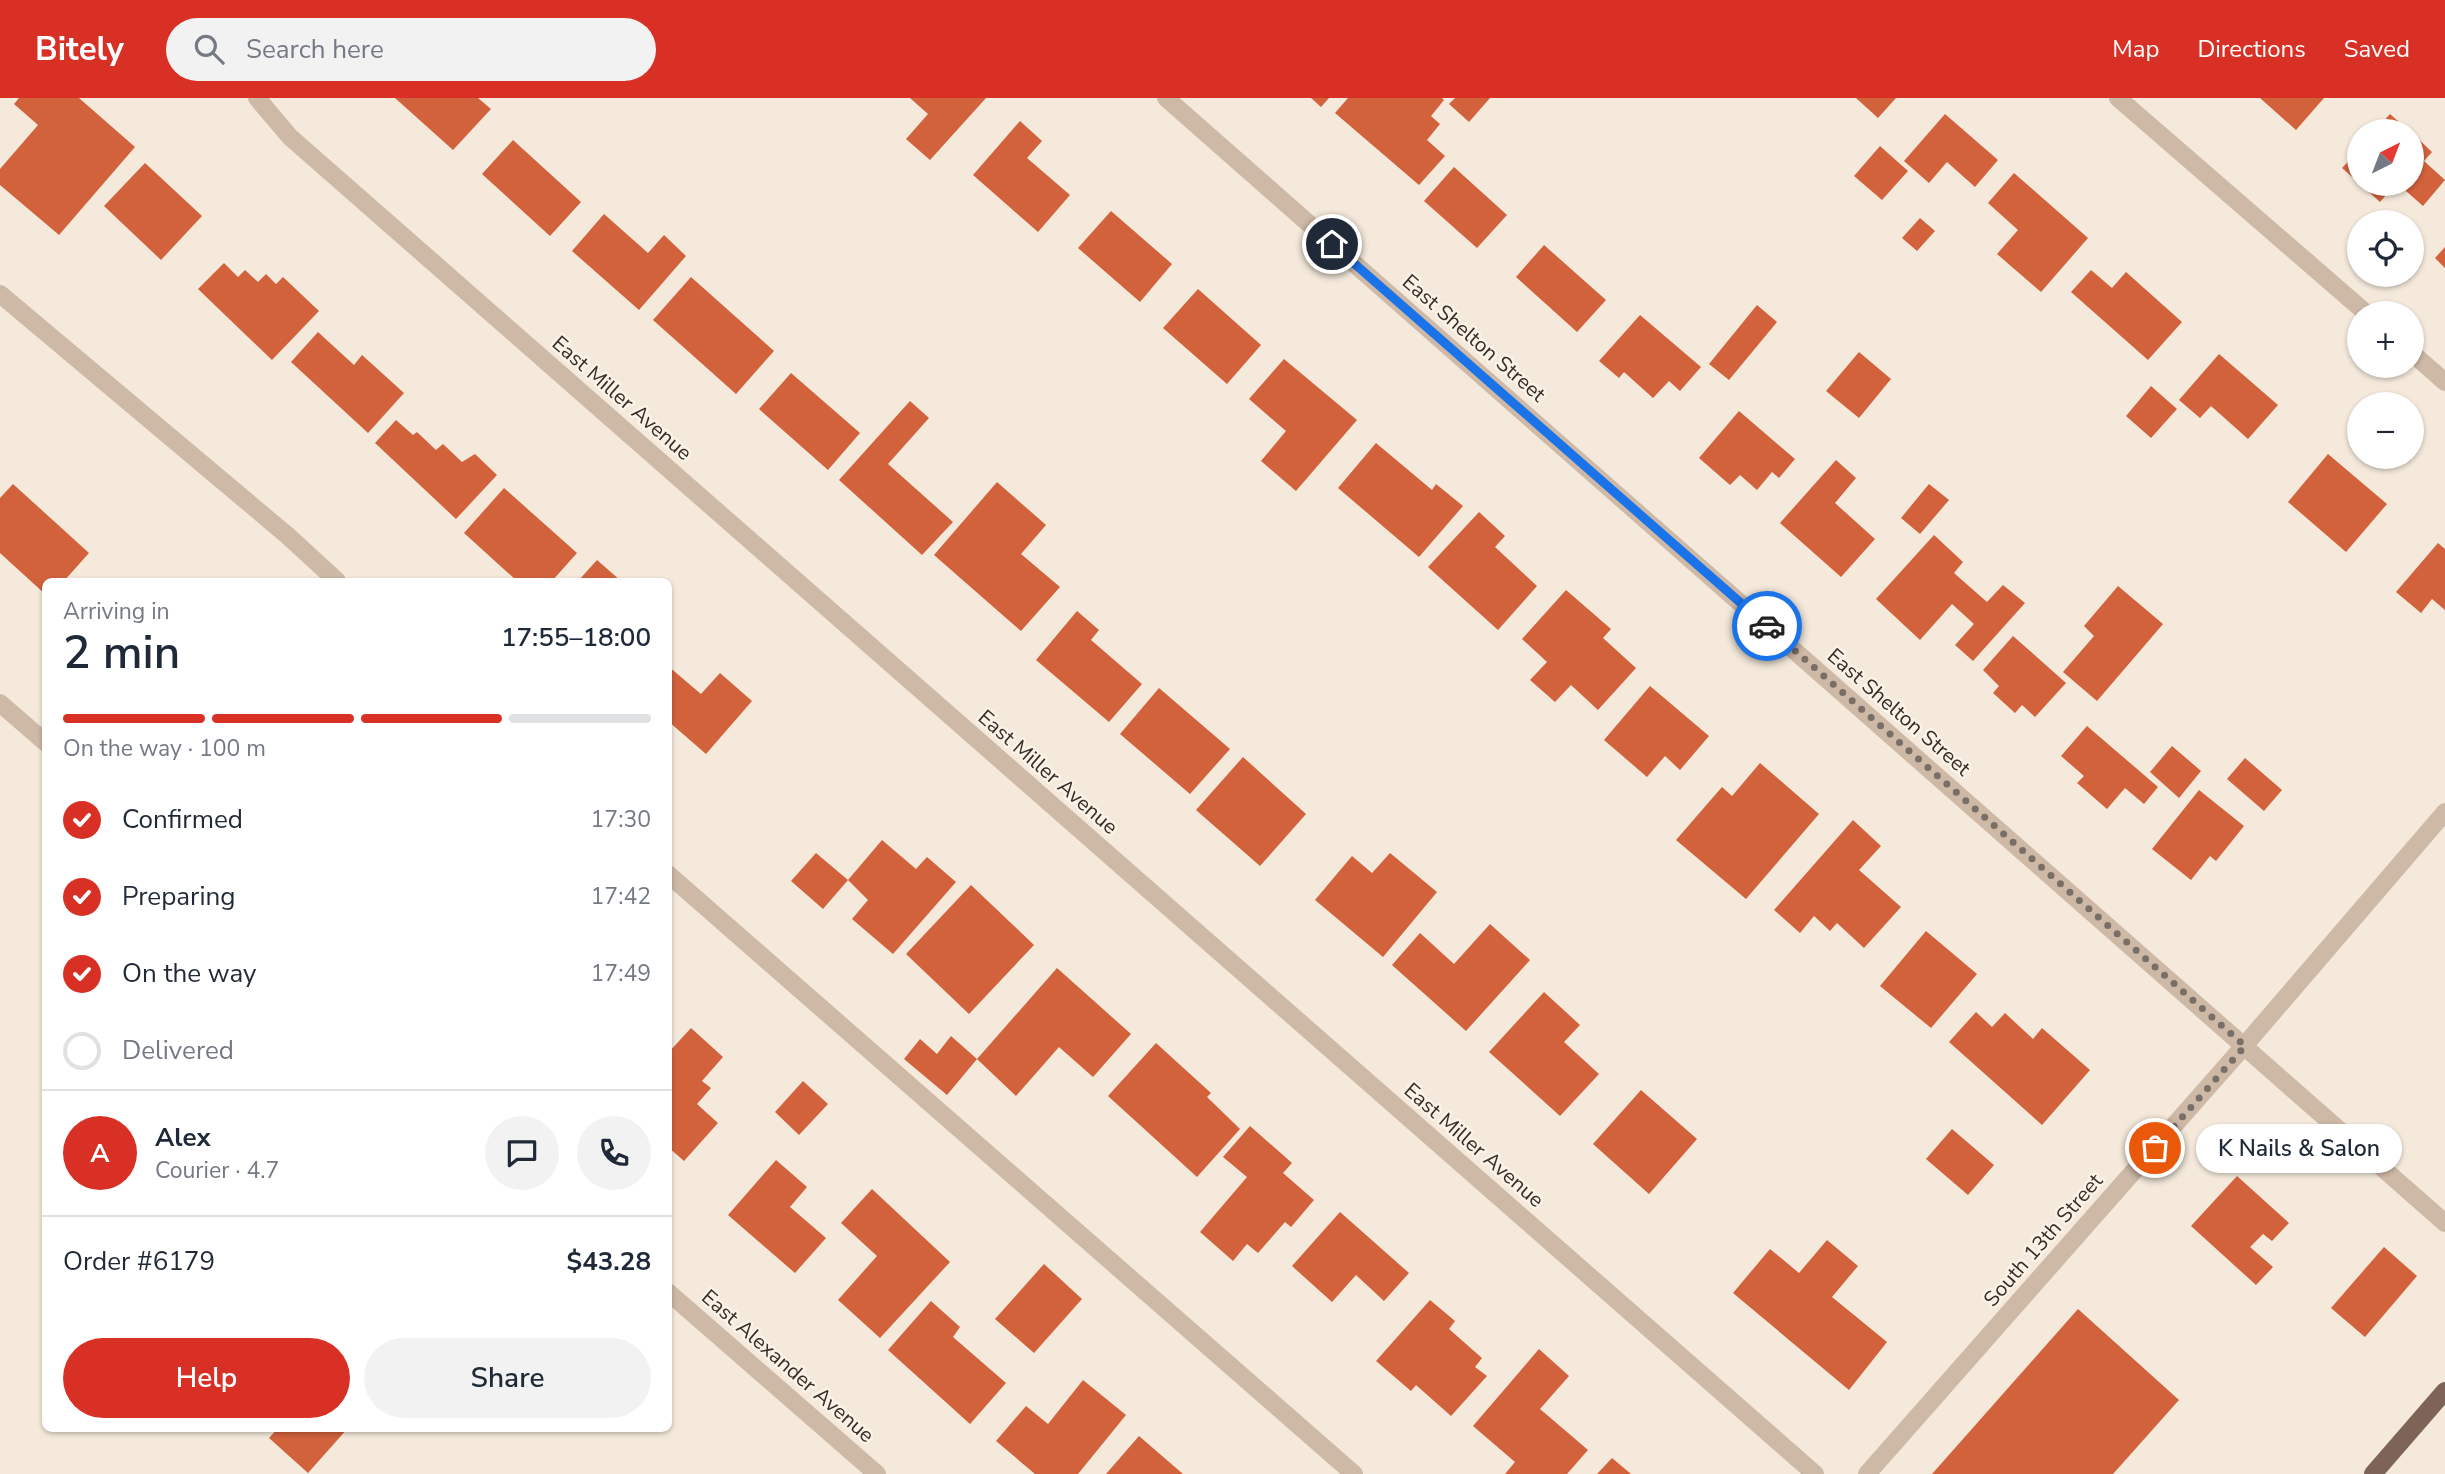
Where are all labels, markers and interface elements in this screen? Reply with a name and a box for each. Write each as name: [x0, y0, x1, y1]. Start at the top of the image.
search box: [166, 18, 656, 81]
text: Bitely: [35, 27, 124, 72]
icon: search: [190, 30, 228, 68]
text: Search here: [246, 32, 384, 67]
text: Map: [2112, 33, 2159, 65]
text: Directions: [2197, 33, 2306, 65]
text: Saved: [2344, 33, 2410, 65]
north arrow: [2347, 119, 2424, 196]
map controls: [2347, 119, 2424, 469]
button: locate: [2347, 210, 2424, 287]
pin: [1302, 214, 1362, 274]
icon: home: [1313, 225, 1351, 263]
street label: East Shelton Street: [1396, 268, 1552, 409]
button: +: [2347, 301, 2424, 378]
street label: East Miller Avenue: [546, 329, 698, 467]
button: −: [2347, 392, 2424, 469]
courier: [1732, 591, 1802, 661]
text: Arriving in: [63, 596, 170, 627]
icon: car: [1748, 607, 1786, 645]
text: 17:55–18:00: [501, 620, 651, 655]
text: 2 min: [63, 621, 180, 684]
street label: East Shelton Street: [1821, 642, 1977, 783]
street label: East Miller Avenue: [972, 703, 1124, 841]
text: On the way · 100 m: [63, 733, 266, 764]
icon: check: [63, 801, 101, 839]
text: Confirmed: [122, 802, 243, 837]
text: 17:30: [591, 804, 651, 835]
icon: check: [63, 878, 101, 916]
text: Preparing: [122, 879, 235, 914]
text: 17:42: [591, 881, 651, 912]
icon: check: [63, 955, 101, 993]
text: On the way: [122, 956, 256, 991]
text: 17:49: [591, 958, 651, 989]
text: Delivered: [122, 1033, 234, 1068]
street label: East Miller Avenue: [1398, 1076, 1550, 1214]
button: chat: [485, 1116, 559, 1190]
button: phone: [577, 1116, 651, 1190]
pin: [2125, 1118, 2185, 1178]
text: Alex: [155, 1120, 211, 1155]
callout: K Nails & Salon: [2197, 1124, 2404, 1172]
icon: bag: [2136, 1129, 2174, 1167]
text: K Nails & Salon: [2218, 1133, 2380, 1164]
text: A: [90, 1136, 110, 1171]
text: Courier · 4.7: [155, 1155, 279, 1186]
street label: South 13th Street: [1977, 1167, 2109, 1313]
text: Order #6179: [63, 1244, 215, 1279]
text: $43.28: [567, 1244, 651, 1279]
street label: East Alexander Avenue: [696, 1283, 880, 1449]
button: Help: [63, 1338, 350, 1418]
button: Share: [364, 1338, 651, 1418]

